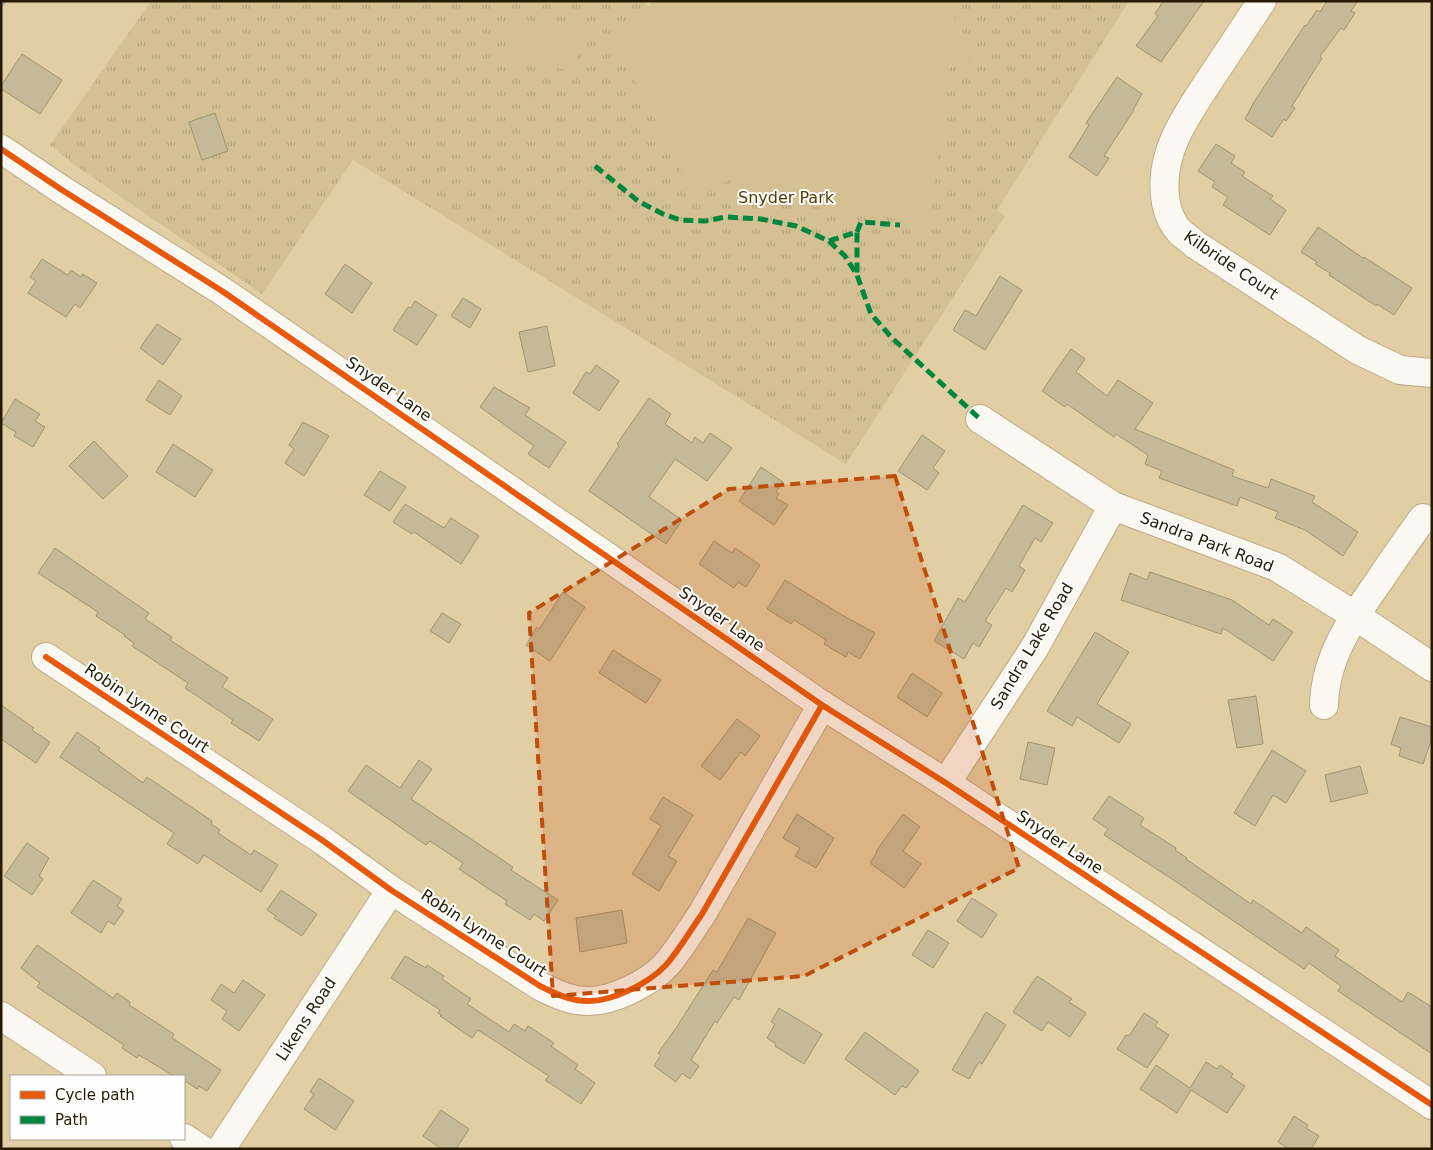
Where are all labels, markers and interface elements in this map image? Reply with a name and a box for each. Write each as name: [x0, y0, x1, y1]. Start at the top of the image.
park label: Snyder Park: [738, 188, 835, 207]
street label: Kilbride Court: [1180, 226, 1282, 304]
street label: Snyder Lane: [343, 352, 435, 426]
street label: Sandra Park Road: [1138, 508, 1276, 576]
street label: Sandra Lake Road: [987, 579, 1077, 713]
street label: Snyder Lane: [676, 582, 768, 656]
street label: Robin Lynne Court: [81, 659, 213, 757]
street label: Snyder Lane: [1013, 806, 1107, 878]
street label: Robin Lynne Court: [418, 885, 550, 981]
street label: Likens Road: [272, 974, 340, 1064]
legend: [10, 1075, 185, 1140]
text: Cycle path: [55, 1086, 135, 1104]
text: Path: [55, 1111, 88, 1129]

